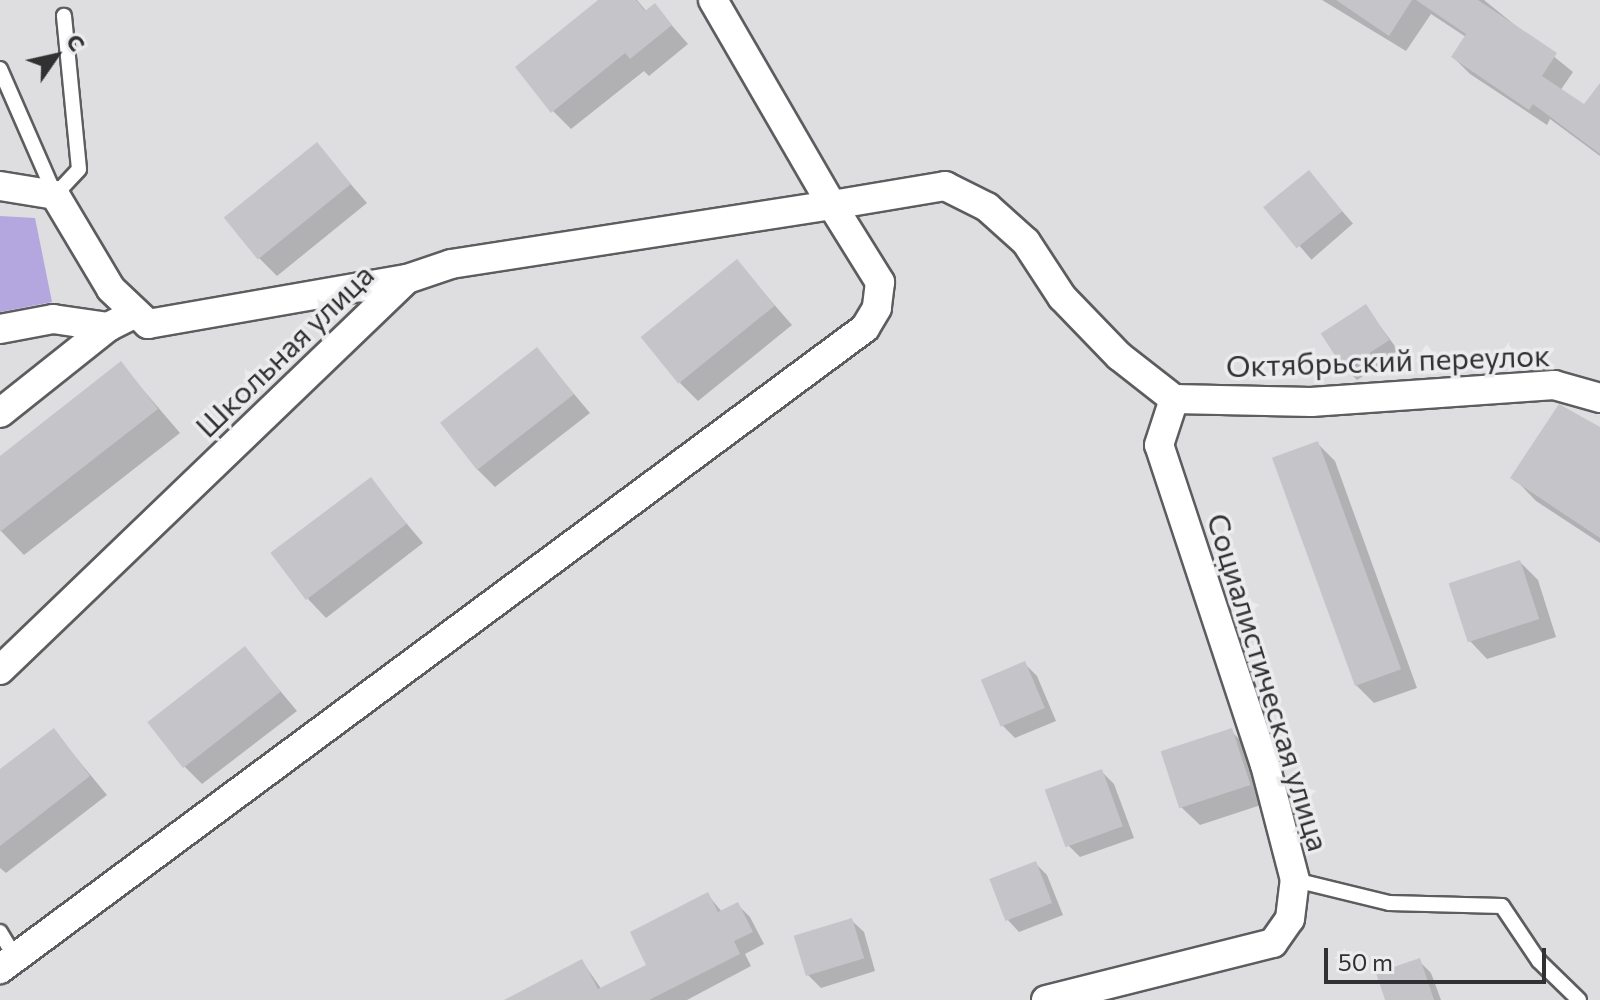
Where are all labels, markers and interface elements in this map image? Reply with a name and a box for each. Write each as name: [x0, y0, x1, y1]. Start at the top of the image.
north arrow: [16, 16, 96, 96]
text: С: [61, 29, 92, 56]
street label: Школьная улица: [188, 256, 380, 444]
street label: Октябрьский переулок: [1225, 336, 1551, 384]
street label: Социалистическая улица: [1200, 509, 1338, 855]
scale bar: [1328, 932, 1550, 982]
text: 50 m: [1338, 947, 1393, 976]

